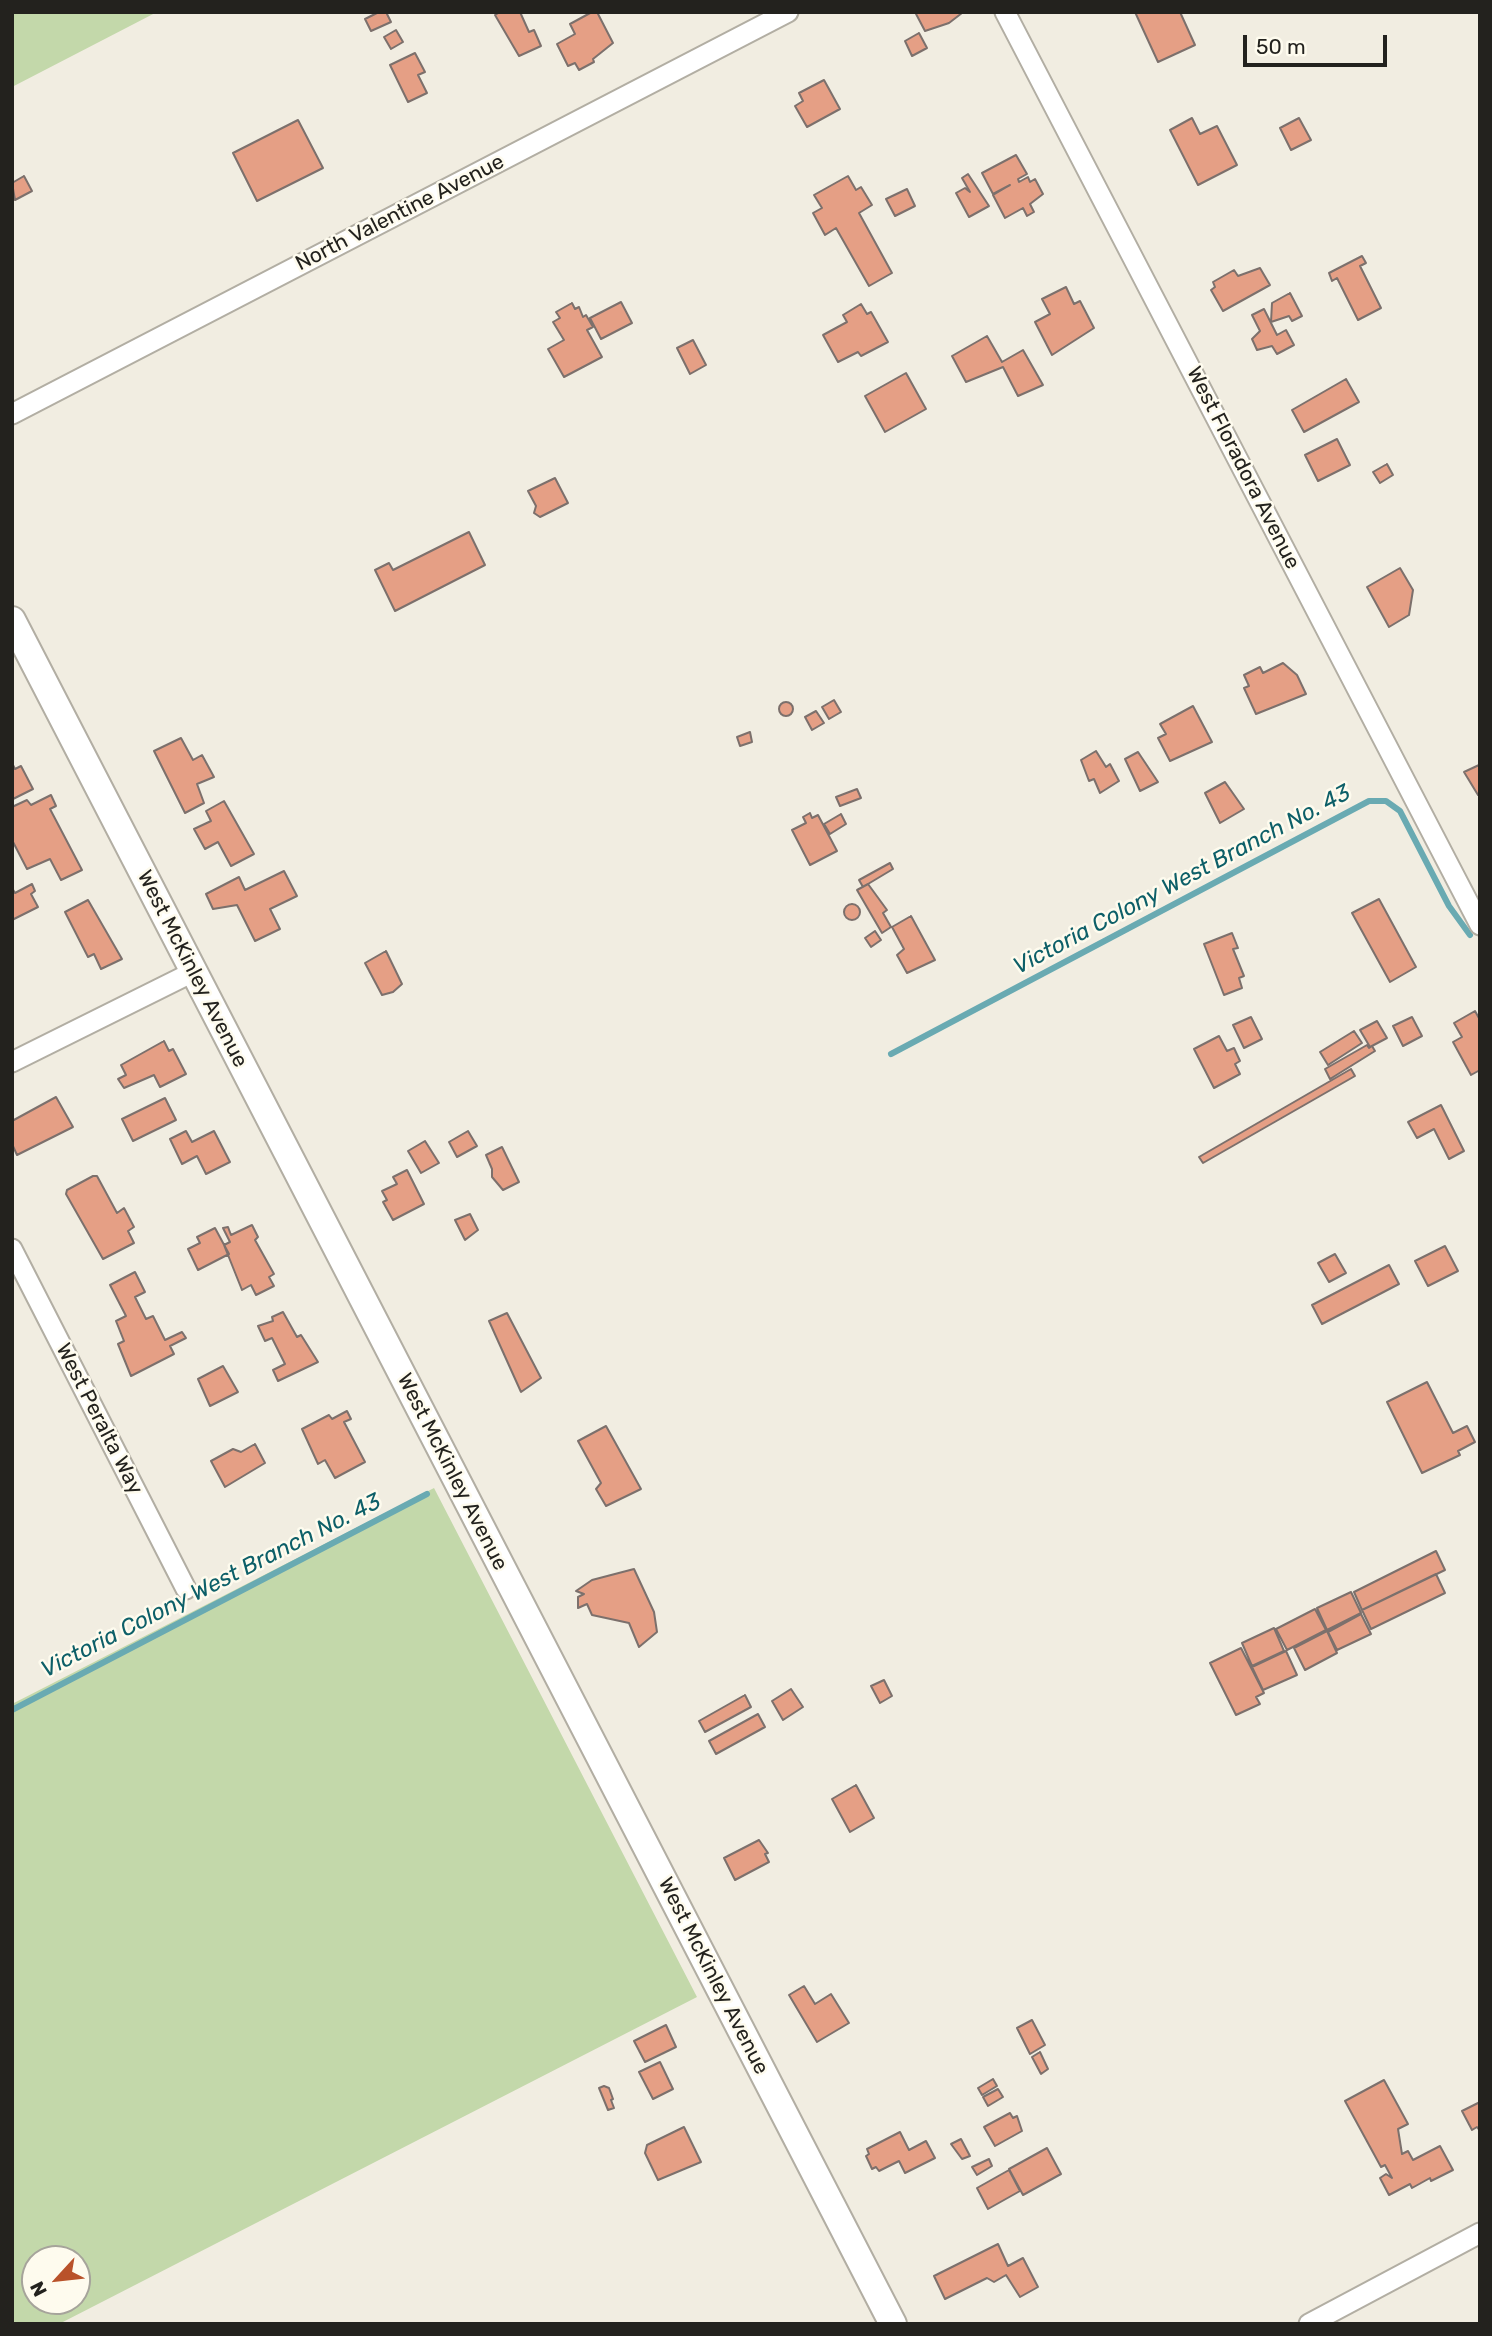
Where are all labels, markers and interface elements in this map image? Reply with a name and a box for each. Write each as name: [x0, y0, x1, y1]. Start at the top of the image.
scale bar: [1247, 21, 1390, 65]
text: 50 m: [1256, 34, 1306, 59]
street label: North Valentine Avenue: [291, 149, 509, 277]
street label: West Floradora Avenue: [1181, 363, 1305, 573]
water label: Victoria Colony West Branch No. 43: [1009, 779, 1355, 981]
street label: West McKinley Avenue: [131, 866, 253, 1072]
street label: West Peralta Way: [50, 1339, 148, 1499]
street label: West McKinley Avenue: [391, 1369, 513, 1575]
water label: Victoria Colony West Branch No. 43: [36, 1488, 386, 1684]
street label: West McKinley Avenue: [652, 1873, 774, 2079]
north arrow: [21, 2245, 91, 2315]
text: N: [25, 2278, 52, 2300]

